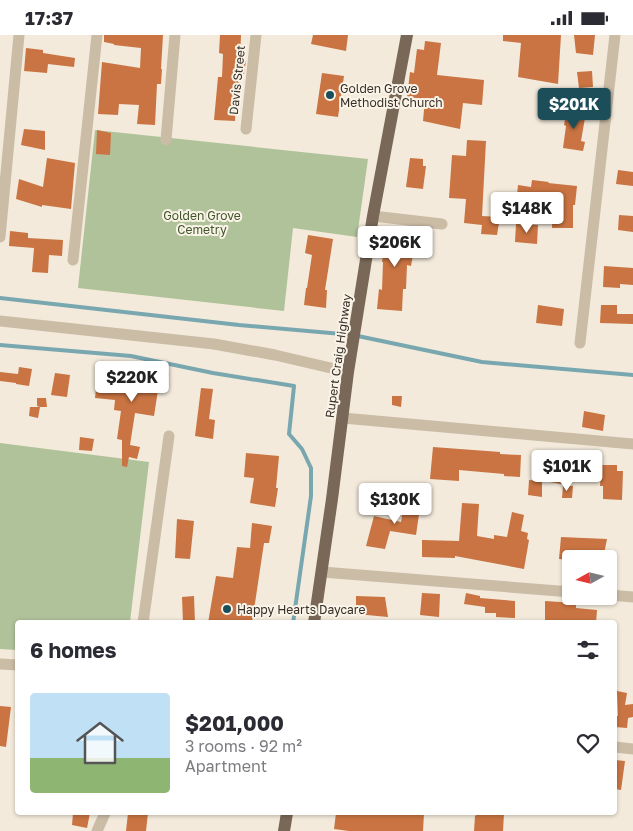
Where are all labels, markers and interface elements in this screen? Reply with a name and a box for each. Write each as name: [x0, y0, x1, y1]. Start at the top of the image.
text: 17:37: [25, 6, 73, 29]
street label: Davis Street: [226, 44, 248, 115]
place label: Golden Grove Methodist Church: [340, 81, 443, 110]
pin: $201K: [539, 87, 609, 130]
marker: Golden Grove Methodist Church: [324, 89, 336, 101]
text: $201K: [549, 94, 599, 114]
pin: $148K: [492, 191, 562, 234]
text: $148K: [502, 198, 552, 218]
park label: Golden Grove Cemetry: [163, 208, 241, 237]
pin: $206K: [360, 225, 430, 268]
text: $206K: [369, 232, 421, 252]
street label: Rupert Craig Highway: [322, 293, 354, 419]
pin: $220K: [97, 361, 167, 403]
text: $220K: [106, 367, 158, 387]
pin: $101K: [532, 449, 602, 492]
text: $101K: [542, 456, 592, 476]
pin: $130K: [360, 483, 430, 525]
text: $130K: [370, 489, 420, 509]
north arrow: [562, 550, 618, 605]
map controls: [562, 550, 617, 605]
place label: Happy Hearts Daycare: [237, 602, 365, 617]
marker: Happy Hearts Daycare: [221, 603, 233, 615]
icon: filters: [574, 636, 602, 664]
text: 6 homes: [30, 637, 116, 663]
text: $201,000: [185, 710, 284, 736]
icon: home: [70, 713, 130, 773]
icon: heart: [574, 729, 602, 757]
text: 3 rooms · 92 m²: [185, 736, 302, 756]
text: Apartment: [185, 756, 267, 776]

